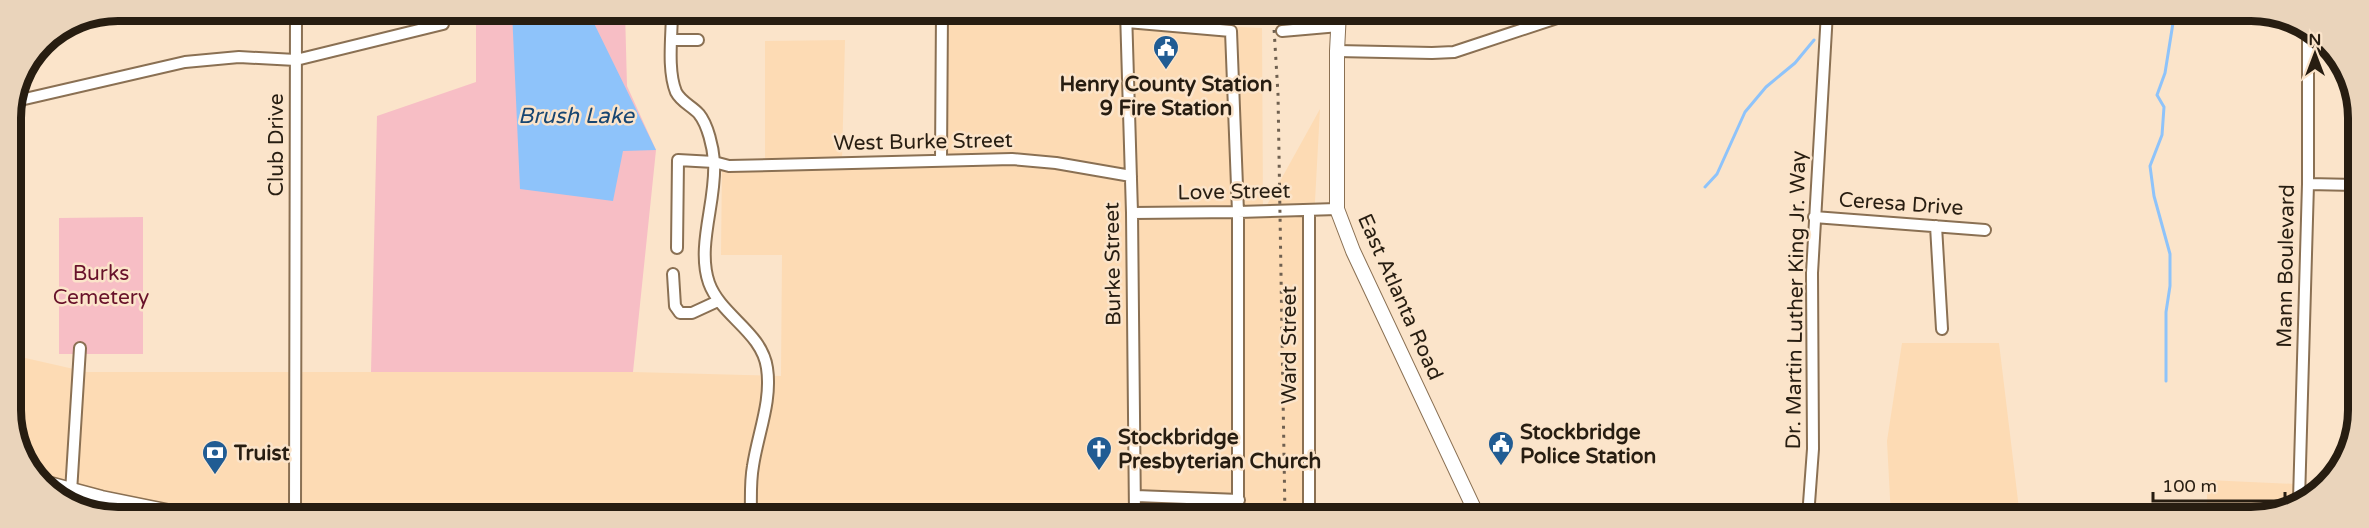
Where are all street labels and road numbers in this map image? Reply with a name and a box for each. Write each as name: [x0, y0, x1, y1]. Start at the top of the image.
street label: Club Drive: [264, 93, 289, 197]
street label: West Burke Street: [833, 128, 1013, 156]
street label: Dr. Martin Luther King Jr. Way: [1781, 150, 1811, 450]
street label: Love Street: [1177, 179, 1291, 205]
street label: Mann Boulevard: [2272, 184, 2300, 348]
street label: Ceresa Drive: [1838, 187, 1964, 221]
street label: Burke Street: [1099, 202, 1127, 326]
street label: East Atlanta Road: [1352, 210, 1448, 384]
street label: Ward Street: [1277, 286, 1302, 404]

